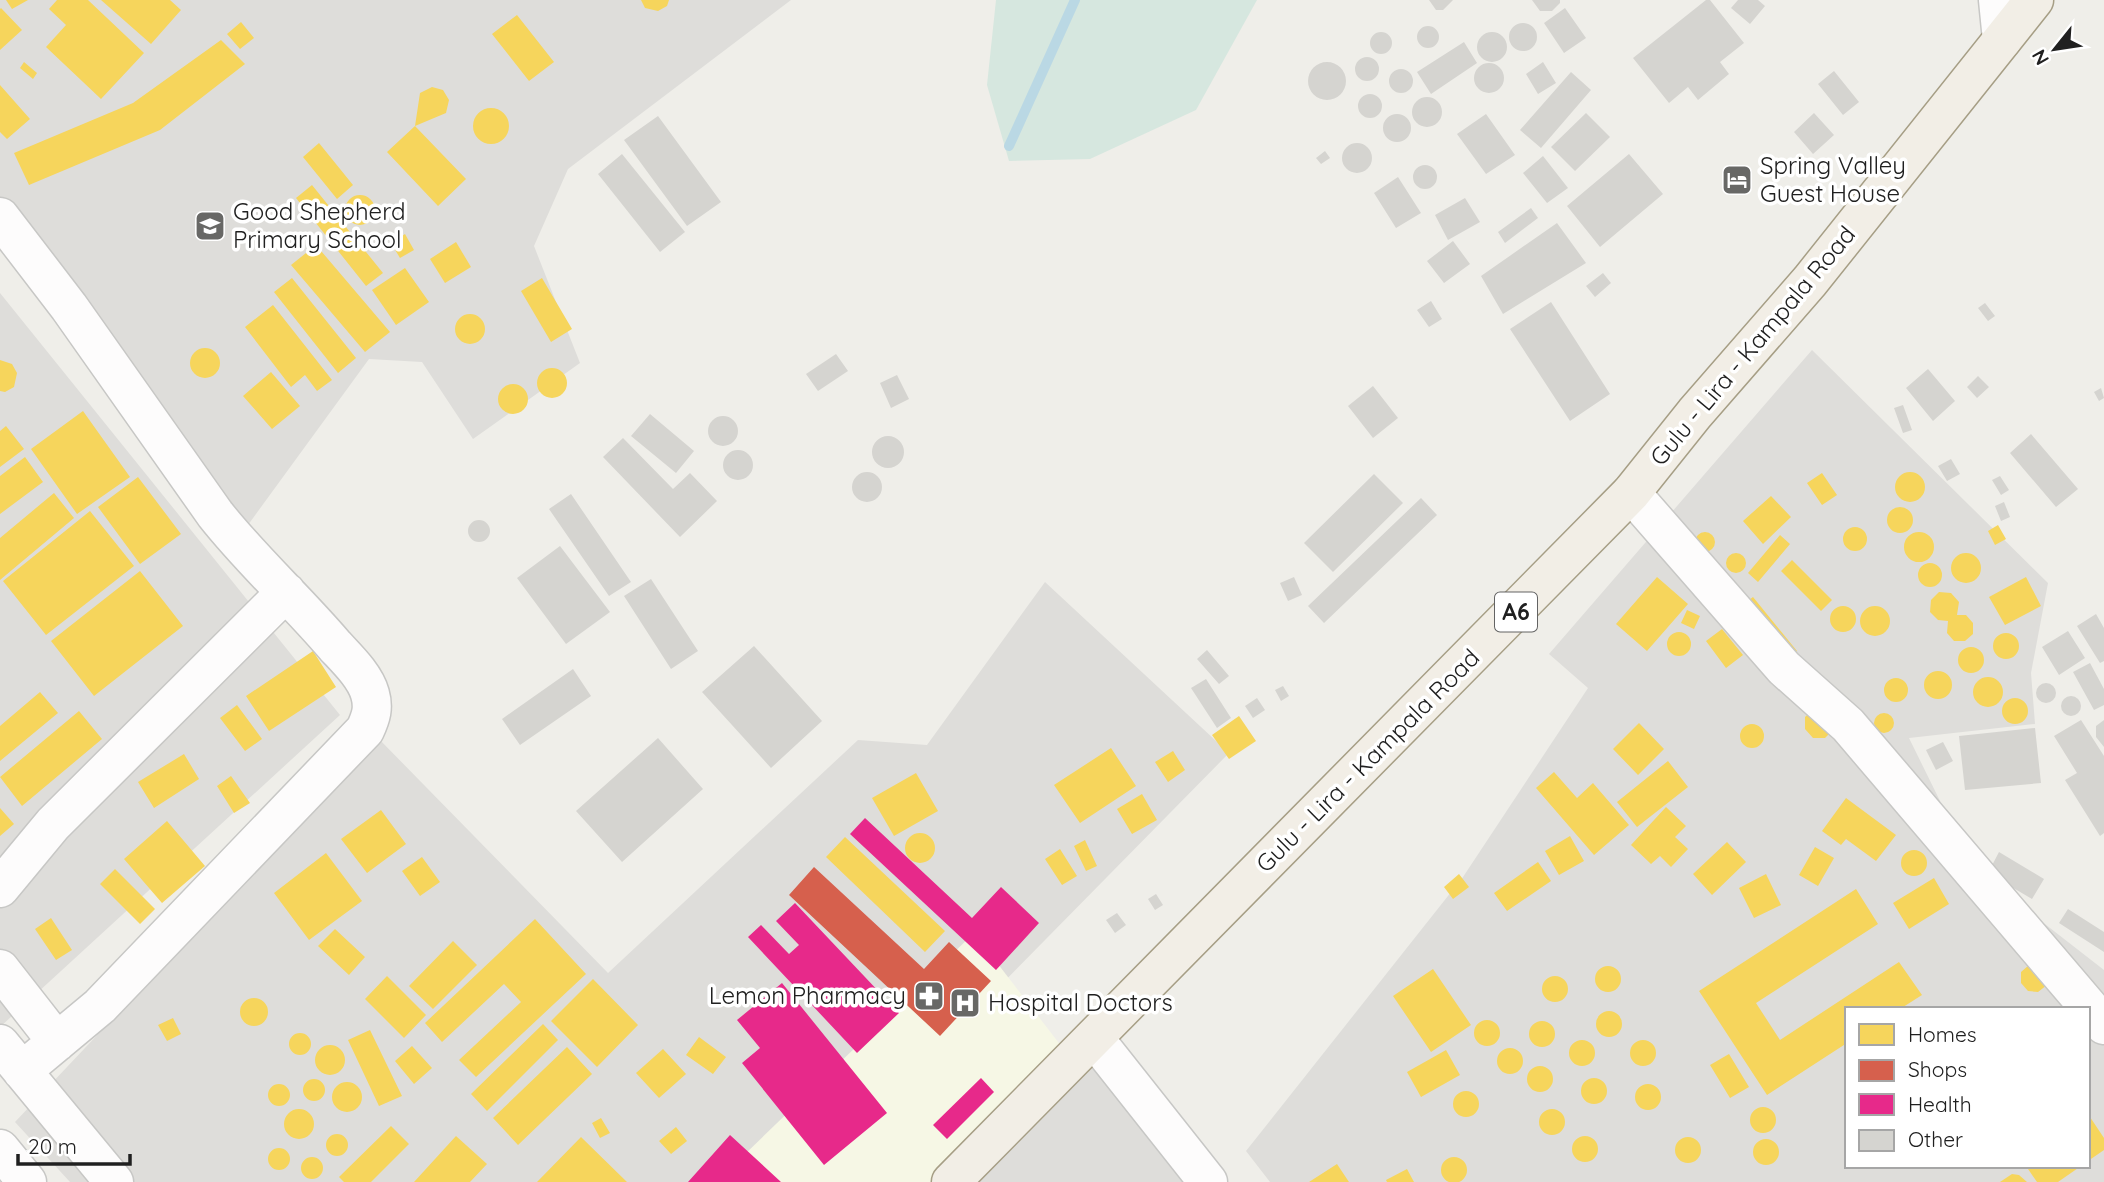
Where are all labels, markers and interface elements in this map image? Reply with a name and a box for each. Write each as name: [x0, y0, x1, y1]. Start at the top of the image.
north arrow: [2020, 14, 2090, 84]
text: N: [2026, 45, 2054, 70]
place label: Spring Valley Guest House: [1760, 150, 1906, 208]
hotel icon: Spring Valley Guest House: [1720, 163, 1754, 197]
place label: Good Shepherd Primary School: [233, 196, 405, 254]
school or university icon: Good Shepherd Primary School: [193, 209, 227, 243]
street label: Gulu - Lira - Kampala Road: [1643, 219, 1861, 471]
road number: A6: [1495, 592, 1537, 632]
street label: Gulu - Lira - Kampala Road: [1249, 642, 1485, 878]
pharmacy icon: Lemon Pharmacy: [912, 979, 946, 1013]
place label: Lemon Pharmacy: [709, 980, 906, 1010]
hospital icon: Hospital Doctors: [948, 986, 982, 1020]
place label: Hospital Doctors: [988, 987, 1173, 1017]
legend: [1845, 1007, 2090, 1168]
text: Homes: [1908, 1021, 1977, 1047]
text: Shops: [1908, 1056, 1967, 1082]
text: Health: [1908, 1091, 1972, 1117]
scale bar: [18, 1122, 130, 1166]
text: Other: [1908, 1126, 1963, 1152]
text: 20 m: [28, 1133, 77, 1159]

